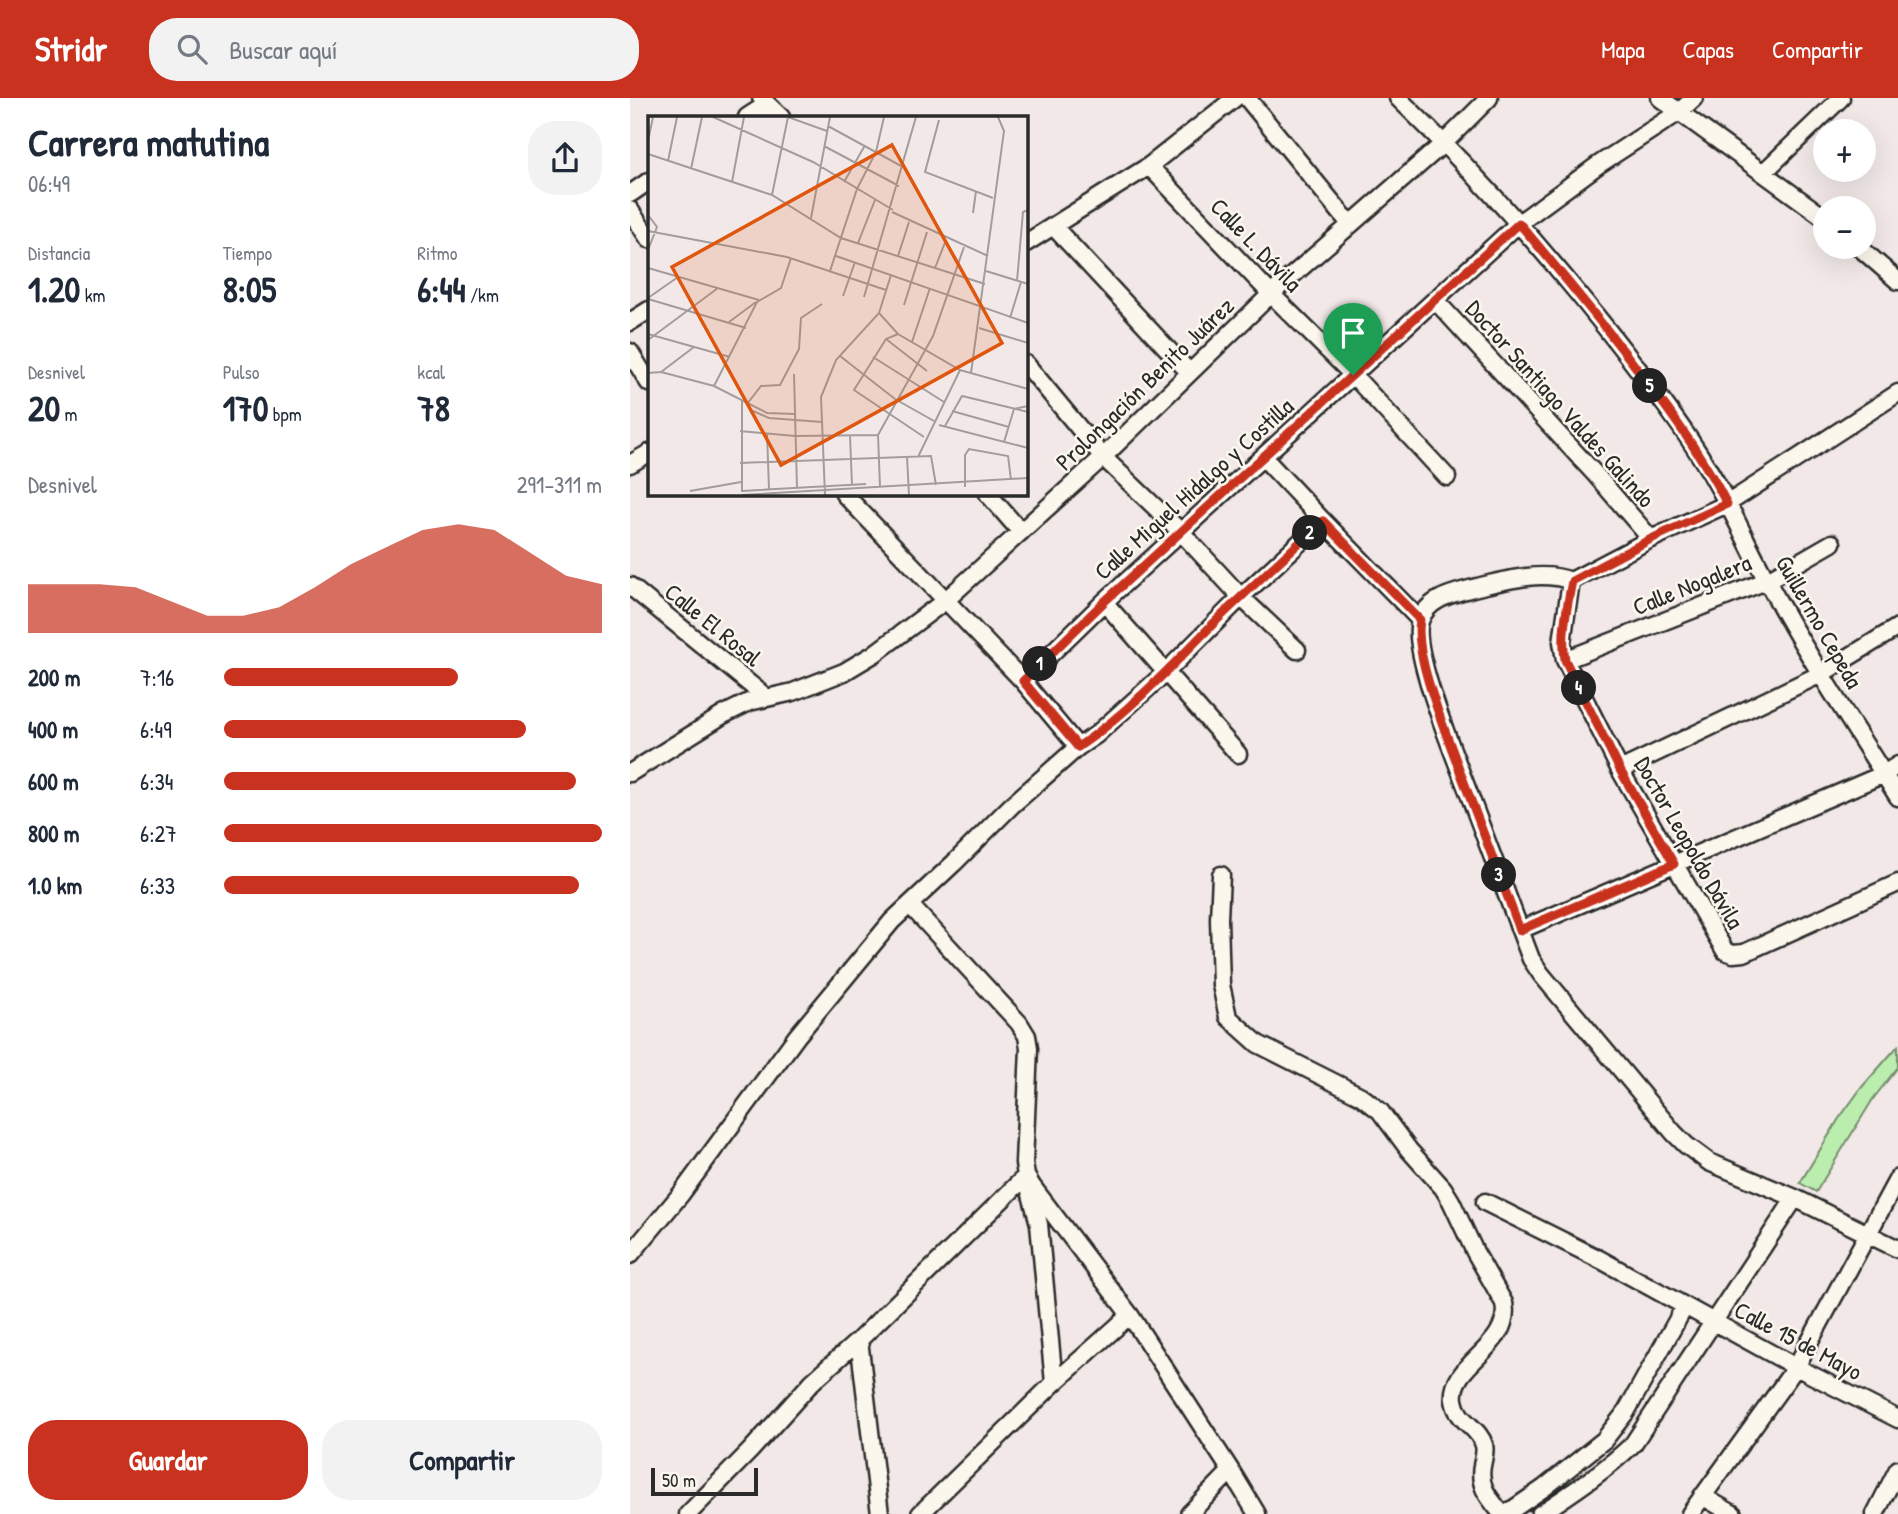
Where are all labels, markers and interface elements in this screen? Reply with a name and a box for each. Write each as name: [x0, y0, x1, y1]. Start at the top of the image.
search box: [149, 18, 639, 81]
text: Stridr: [35, 27, 107, 71]
icon: search: [173, 30, 211, 68]
text: Buscar aquí: [229, 32, 338, 67]
text: Mapa: [1601, 33, 1645, 65]
text: Capas: [1683, 33, 1734, 65]
text: Compartir: [1772, 33, 1863, 65]
text: Carrera matutina: [28, 116, 269, 168]
inset map: [648, 116, 1027, 495]
map controls: [1813, 119, 1876, 259]
button: +: [1813, 119, 1876, 182]
button: share: [528, 121, 602, 195]
text: 06:49: [28, 168, 70, 199]
street label: Calle L. Dávila: [1204, 190, 1310, 298]
button: −: [1813, 196, 1876, 259]
text: Distancia: [28, 240, 90, 266]
text: Tiempo: [223, 240, 272, 266]
text: Ritmo: [417, 240, 457, 266]
text: 1.20: [28, 266, 80, 313]
text: 8:05: [223, 266, 276, 313]
text: 6:44: [417, 266, 466, 313]
text: km: [80, 282, 105, 308]
text: /km: [466, 282, 499, 308]
street label: Prolongación Benito Juárez: [1048, 290, 1240, 477]
street label: Doctor Santiago Valdes Galindo: [1459, 293, 1663, 514]
pin: [1323, 303, 1383, 375]
icon: arrive: [1334, 314, 1372, 352]
text: Desnivel: [28, 359, 85, 385]
text: Pulso: [223, 359, 259, 385]
text: kcal: [417, 359, 445, 385]
pin: 5: [1632, 368, 1668, 404]
text: 5: [1645, 372, 1654, 398]
text: 20: [28, 385, 60, 432]
text: 170: [223, 385, 268, 432]
text: 78: [417, 385, 450, 432]
street label: Calle Miguel Hidalgo y Costilla: [1087, 390, 1300, 587]
text: m: [60, 401, 77, 427]
text: bpm: [268, 401, 302, 427]
text: Desnivel: [28, 469, 97, 500]
text: 291–311 m: [517, 469, 602, 500]
pin: 2: [1292, 516, 1328, 550]
text: 2: [1305, 519, 1314, 545]
street label: Calle Nogalera: [1628, 546, 1756, 622]
street label: Guillermo Cepeda: [1769, 549, 1871, 694]
street label: Calle El Rosal: [658, 575, 769, 674]
pin: 1: [1022, 646, 1058, 682]
text: 1: [1036, 650, 1043, 676]
text: 200 m: [28, 662, 80, 693]
text: 7:16: [140, 662, 174, 693]
pin: 4: [1562, 670, 1597, 706]
text: 4: [1575, 674, 1582, 700]
text: 400 m: [28, 714, 78, 745]
text: 6:49: [140, 714, 172, 745]
street label: Doctor Leopoldo Dávila: [1628, 751, 1752, 934]
text: 600 m: [28, 766, 79, 797]
text: 6:34: [140, 766, 173, 797]
text: 800 m: [28, 818, 80, 849]
text: 6:27: [140, 818, 177, 849]
pin: 3: [1482, 858, 1516, 892]
text: 3: [1494, 861, 1503, 887]
text: 1.0 km: [28, 870, 82, 901]
text: 6:33: [140, 870, 175, 901]
street label: Calle 15 de Mayo: [1729, 1293, 1868, 1387]
button: Guardar: [28, 1420, 308, 1500]
button: Compartir: [322, 1420, 602, 1500]
scale bar: [651, 1465, 758, 1497]
text: 50 m: [662, 1467, 696, 1493]

